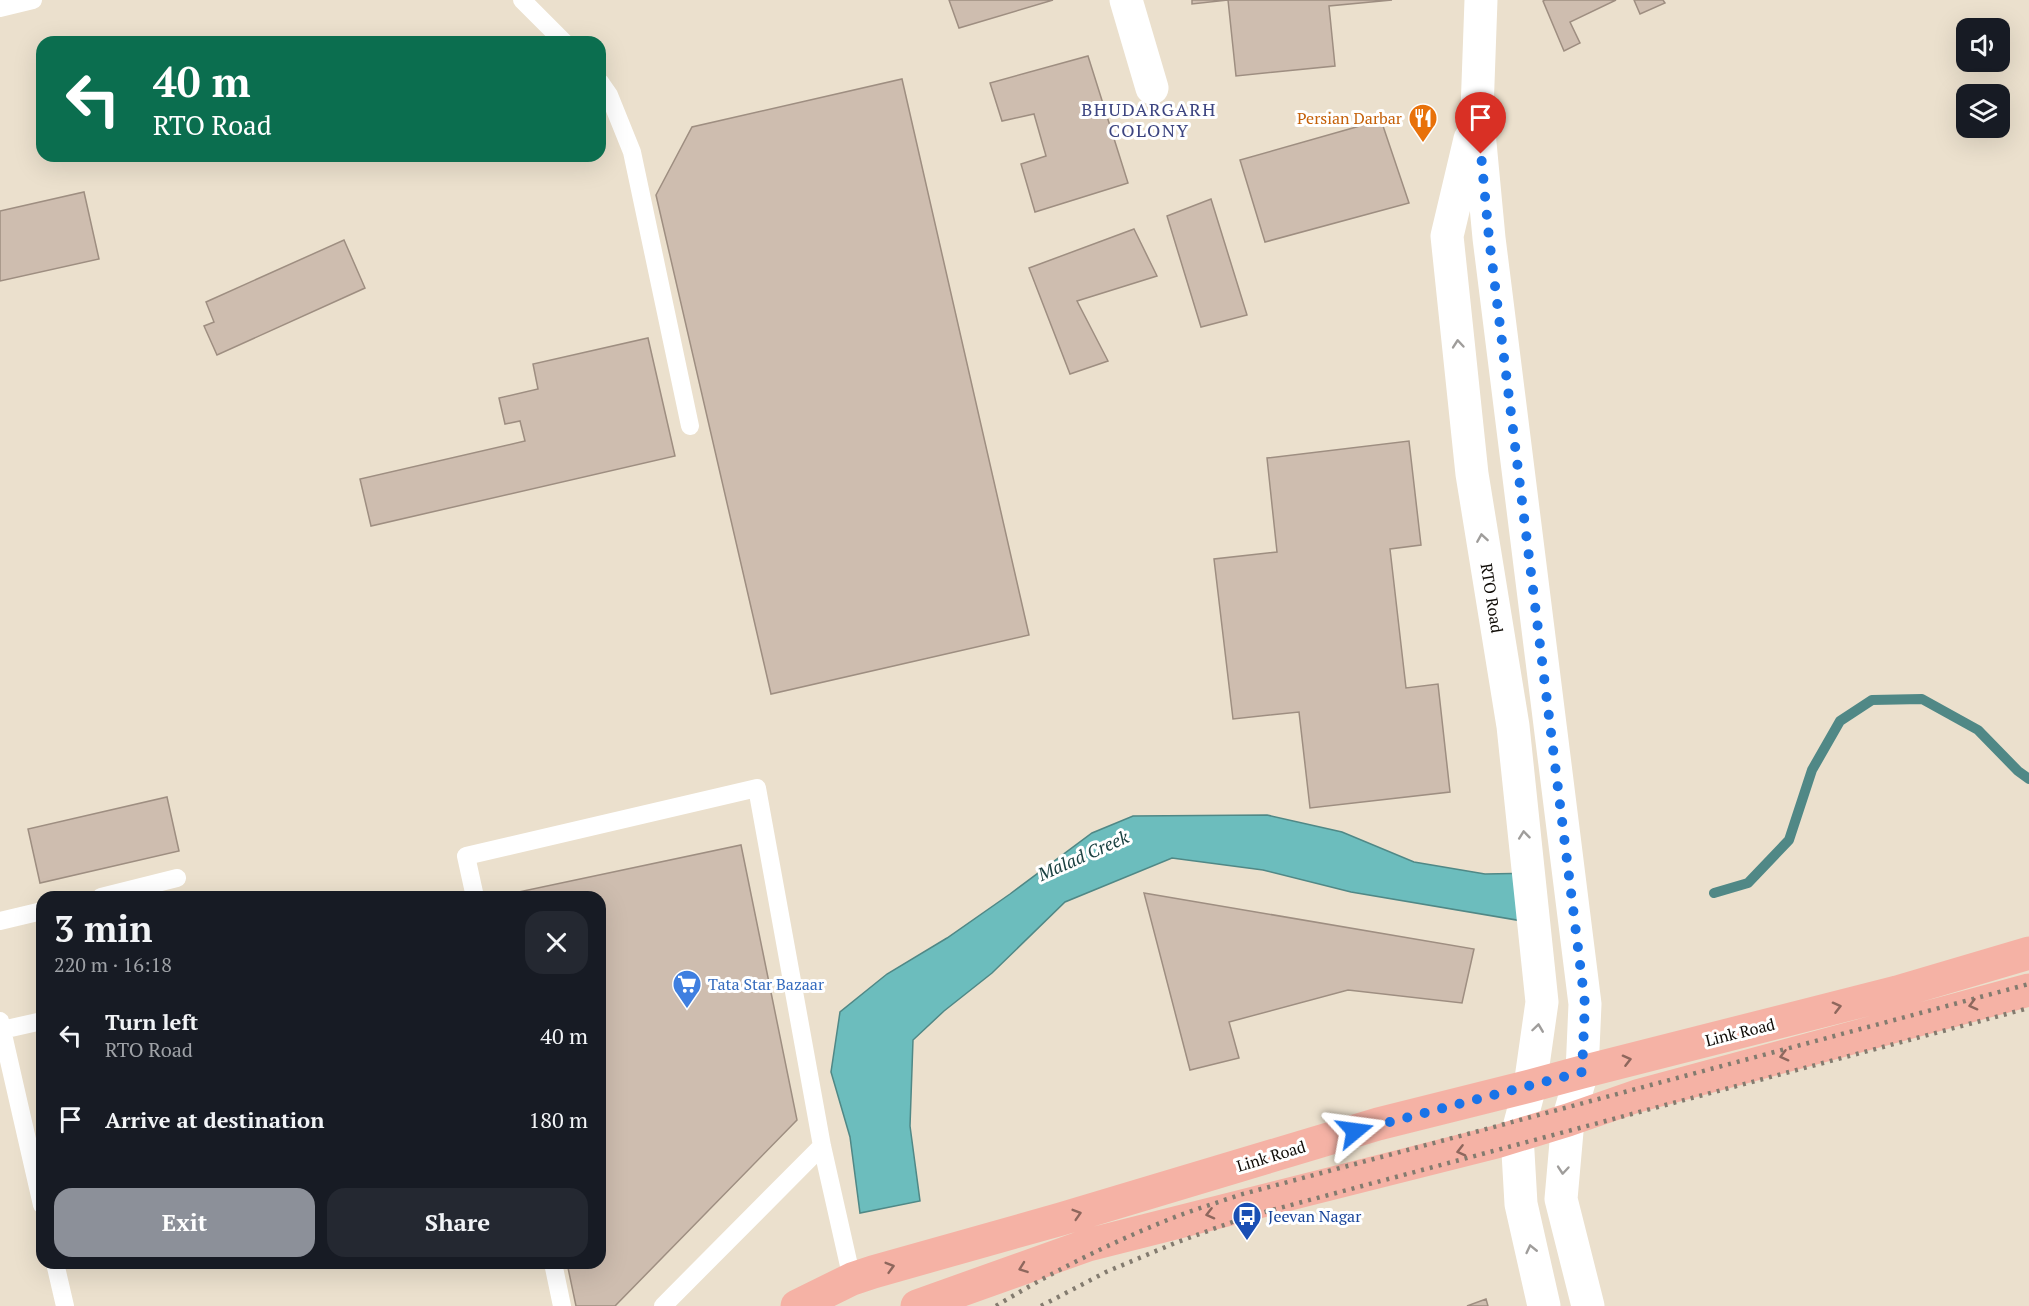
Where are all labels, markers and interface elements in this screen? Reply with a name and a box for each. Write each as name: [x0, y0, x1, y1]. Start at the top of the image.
map controls: [1956, 18, 2010, 138]
button: sound: [1956, 18, 2010, 72]
text: 40 m: [153, 53, 251, 109]
icon: left: [54, 60, 132, 138]
button: layers: [1956, 84, 2010, 138]
pin: [1455, 92, 1506, 154]
district label: BHUDARGARH COLONY: [1081, 97, 1217, 142]
icon: arrive: [1464, 101, 1497, 134]
restaurant icon: Persian Darbar: [1407, 102, 1439, 144]
text: RTO Road: [153, 107, 272, 143]
place label: Persian Darbar: [1297, 107, 1403, 129]
one-way arrow: [1452, 340, 1465, 349]
one-way arrow: [1476, 533, 1489, 543]
street label: RTO Road: [1476, 562, 1508, 635]
water label: Malad Creek: [1033, 824, 1133, 886]
one-way arrow: [1519, 830, 1531, 839]
text: 3 min: [54, 905, 152, 952]
button: close: [525, 911, 588, 974]
text: 220 m · 16:18: [54, 951, 172, 978]
supermarket icon: Tata Star Bazaar: [671, 968, 703, 1010]
place label: Tata Star Bazaar: [708, 973, 825, 995]
one-way arrow: [1968, 998, 1978, 1010]
one-way arrow: [1831, 1002, 1842, 1014]
text: Turn left: [105, 1007, 198, 1036]
street label: Link Road: [1703, 1013, 1777, 1051]
icon: left: [54, 1019, 87, 1052]
text: 40 m: [540, 1021, 588, 1050]
one-way arrow: [1532, 1024, 1544, 1033]
text: RTO Road: [105, 1036, 193, 1063]
one-way arrow: [1779, 1049, 1790, 1061]
one-way arrow: [1622, 1055, 1632, 1068]
position arrow: [1323, 1099, 1387, 1163]
icon: arrive: [54, 1103, 87, 1136]
text: Arrive at destination: [105, 1105, 324, 1134]
text: 180 m: [528, 1105, 588, 1134]
street label: Link Road: [1234, 1135, 1308, 1177]
one-way arrow: [1456, 1143, 1466, 1156]
one-way arrow: [1557, 1166, 1570, 1175]
button: Exit: [54, 1188, 315, 1257]
button: Share: [327, 1188, 588, 1257]
bus stop icon: Jeevan Nagar: [1231, 1200, 1263, 1242]
place label: Jeevan Nagar: [1268, 1205, 1362, 1227]
one-way arrow: [1206, 1206, 1216, 1219]
one-way arrow: [1071, 1209, 1082, 1221]
one-way arrow: [1526, 1244, 1539, 1254]
one-way arrow: [1018, 1260, 1029, 1273]
one-way arrow: [884, 1262, 894, 1274]

